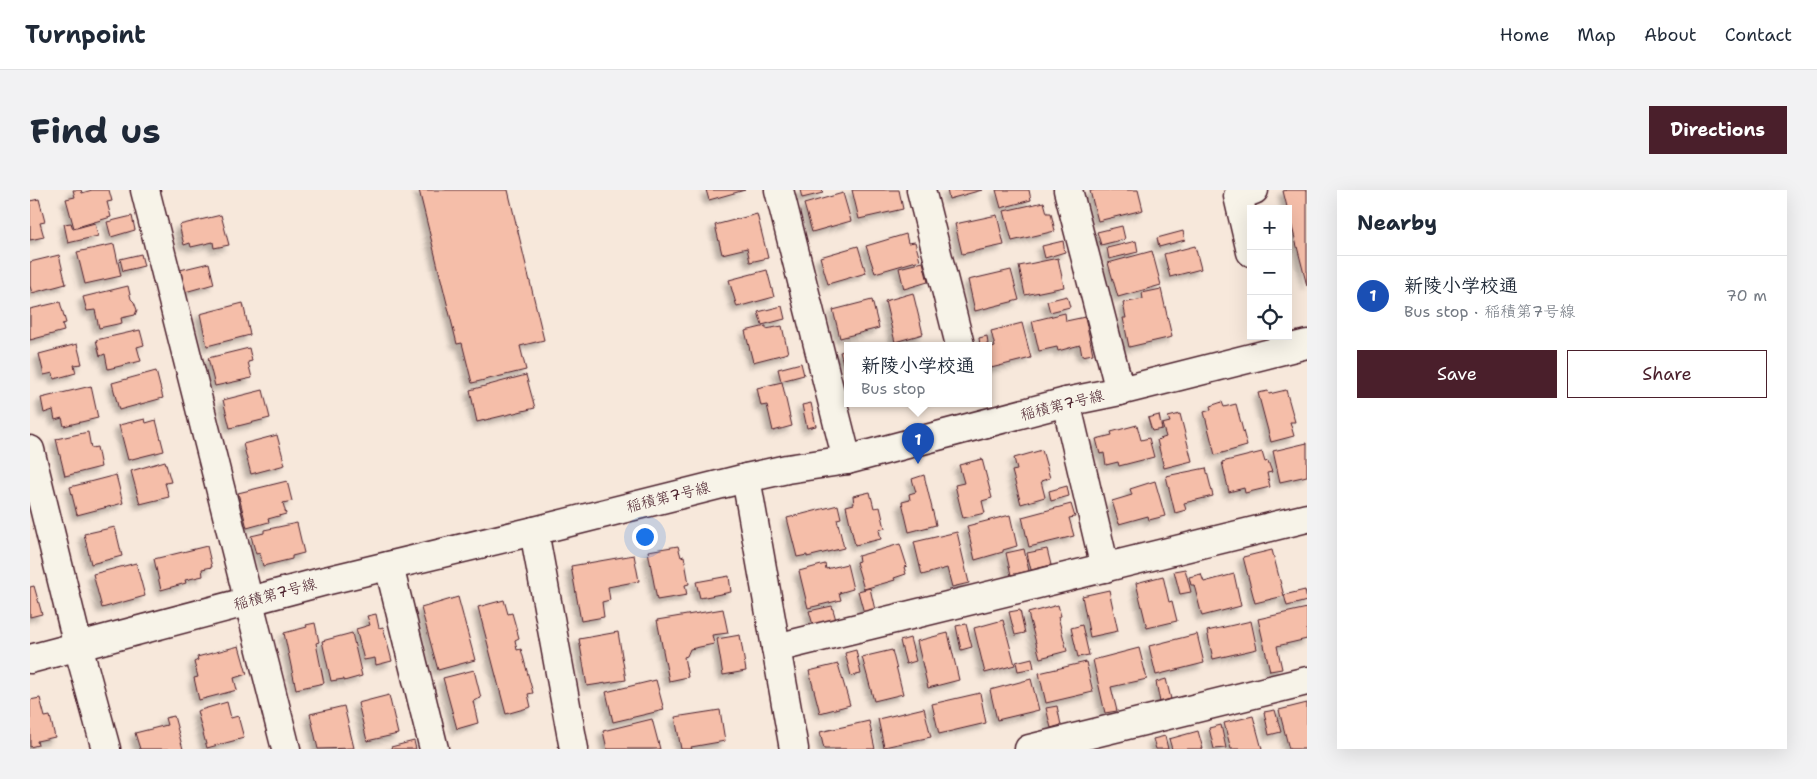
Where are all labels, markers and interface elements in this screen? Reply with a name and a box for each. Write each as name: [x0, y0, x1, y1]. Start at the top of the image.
text: Turnpoint: [25, 19, 146, 51]
text: Home: [1500, 23, 1549, 47]
text: Map: [1577, 23, 1616, 47]
text: About: [1644, 23, 1697, 47]
text: Contact: [1725, 23, 1792, 47]
button: Directions: [1649, 106, 1787, 154]
text: Find us: [30, 107, 161, 154]
map controls: [1247, 205, 1292, 340]
button: +: [1247, 205, 1292, 250]
text: Nearby: [1357, 209, 1437, 237]
button: −: [1247, 250, 1292, 295]
text: 新陵小学校通: [1404, 273, 1518, 298]
text: 1: [1369, 285, 1377, 306]
text: 70 m: [1726, 285, 1767, 306]
button: locate: [1247, 295, 1292, 340]
text: Bus stop · 稲積第7号線: [1404, 301, 1575, 322]
popup: [844, 342, 992, 407]
button: Save: [1357, 350, 1557, 398]
button: Share: [1567, 350, 1767, 398]
text: 新陵小学校通: [861, 353, 975, 378]
text: Bus stop: [861, 378, 926, 399]
street label: 稲積第7号線: [1018, 385, 1106, 425]
pin: 1: [902, 423, 934, 464]
street label: 稲積第7号線: [624, 477, 712, 517]
your location: [632, 524, 658, 550]
street label: 稲積第7号線: [231, 573, 319, 615]

